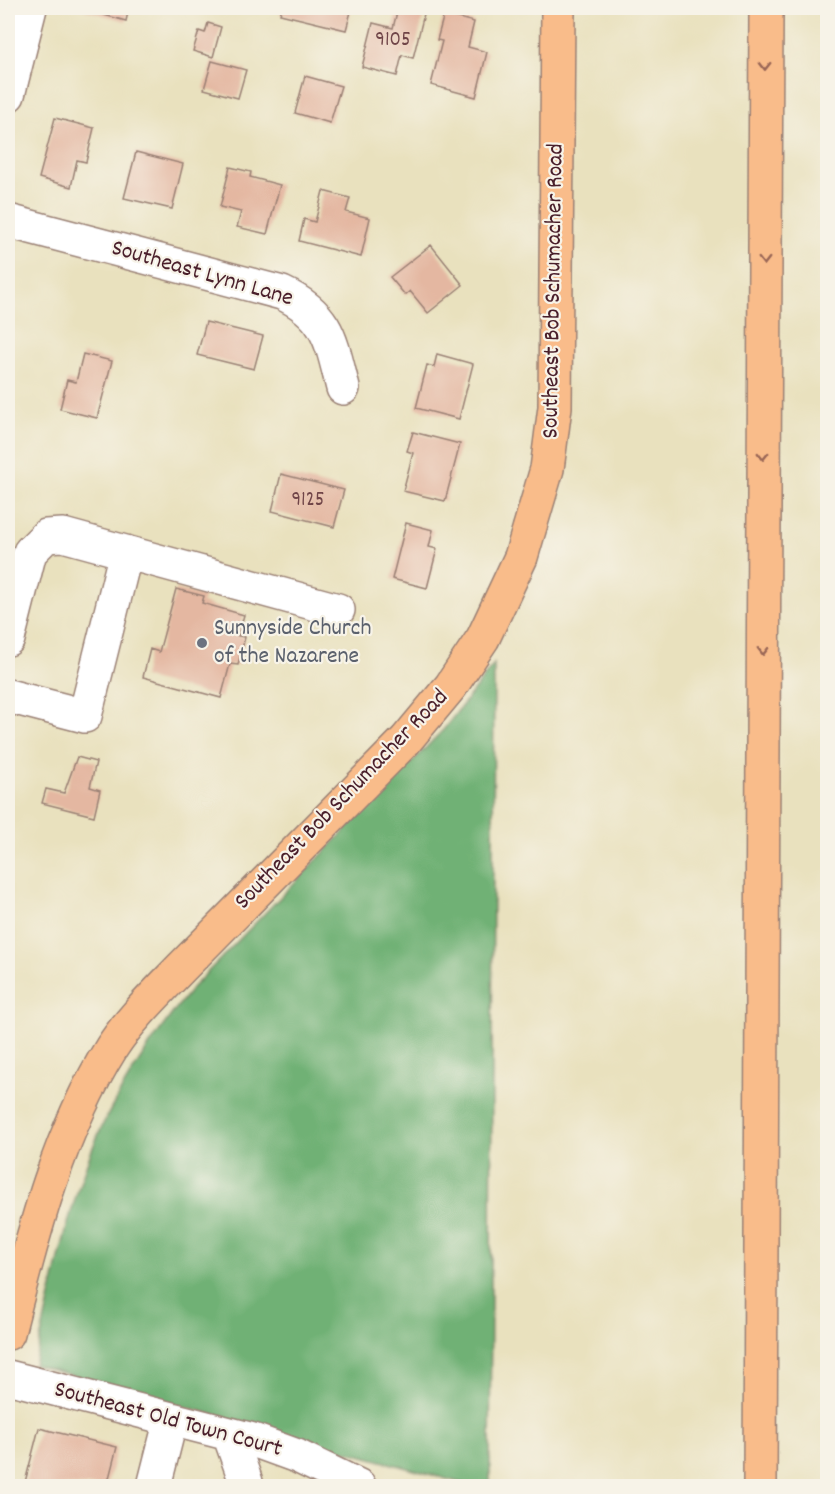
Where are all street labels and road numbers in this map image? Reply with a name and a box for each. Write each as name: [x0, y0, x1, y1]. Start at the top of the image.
street label: Southeast Bob Schumacher Road: [534, 143, 574, 439]
street label: Southeast Lynn Lane: [107, 232, 297, 316]
street label: Southeast Bob Schumacher Road: [227, 682, 457, 918]
street label: Southeast Old Town Court: [50, 1373, 286, 1467]

